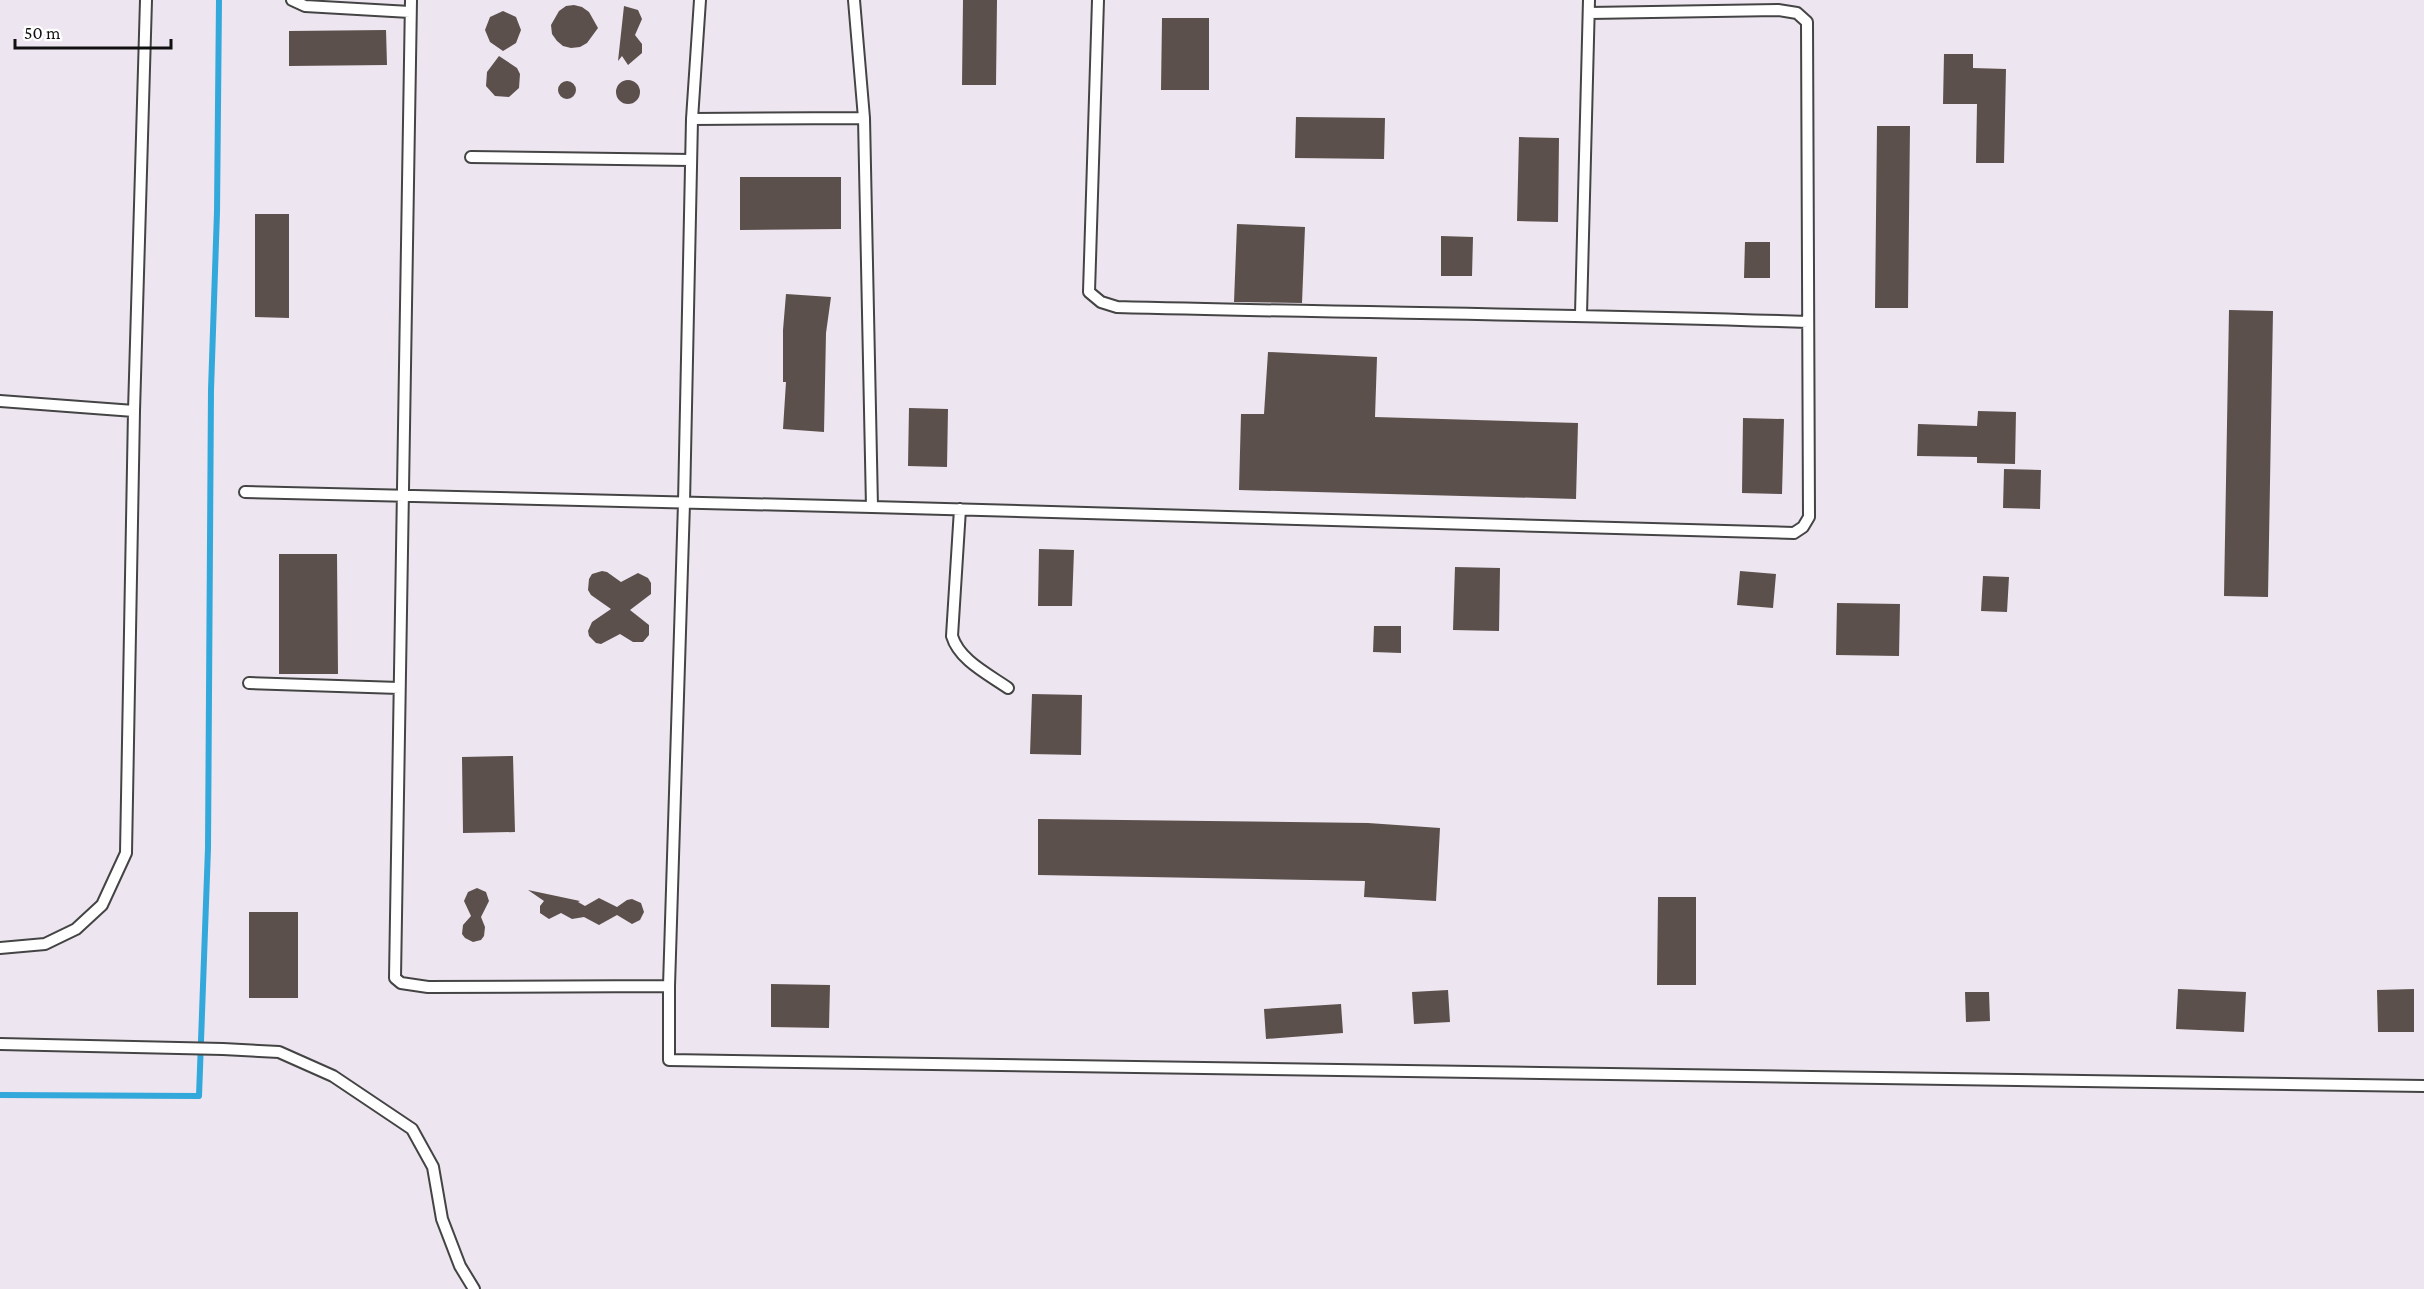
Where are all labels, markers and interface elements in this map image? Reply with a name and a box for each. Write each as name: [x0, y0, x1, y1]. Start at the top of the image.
scale bar: [15, 12, 171, 50]
text: 50 m: [24, 23, 61, 43]

